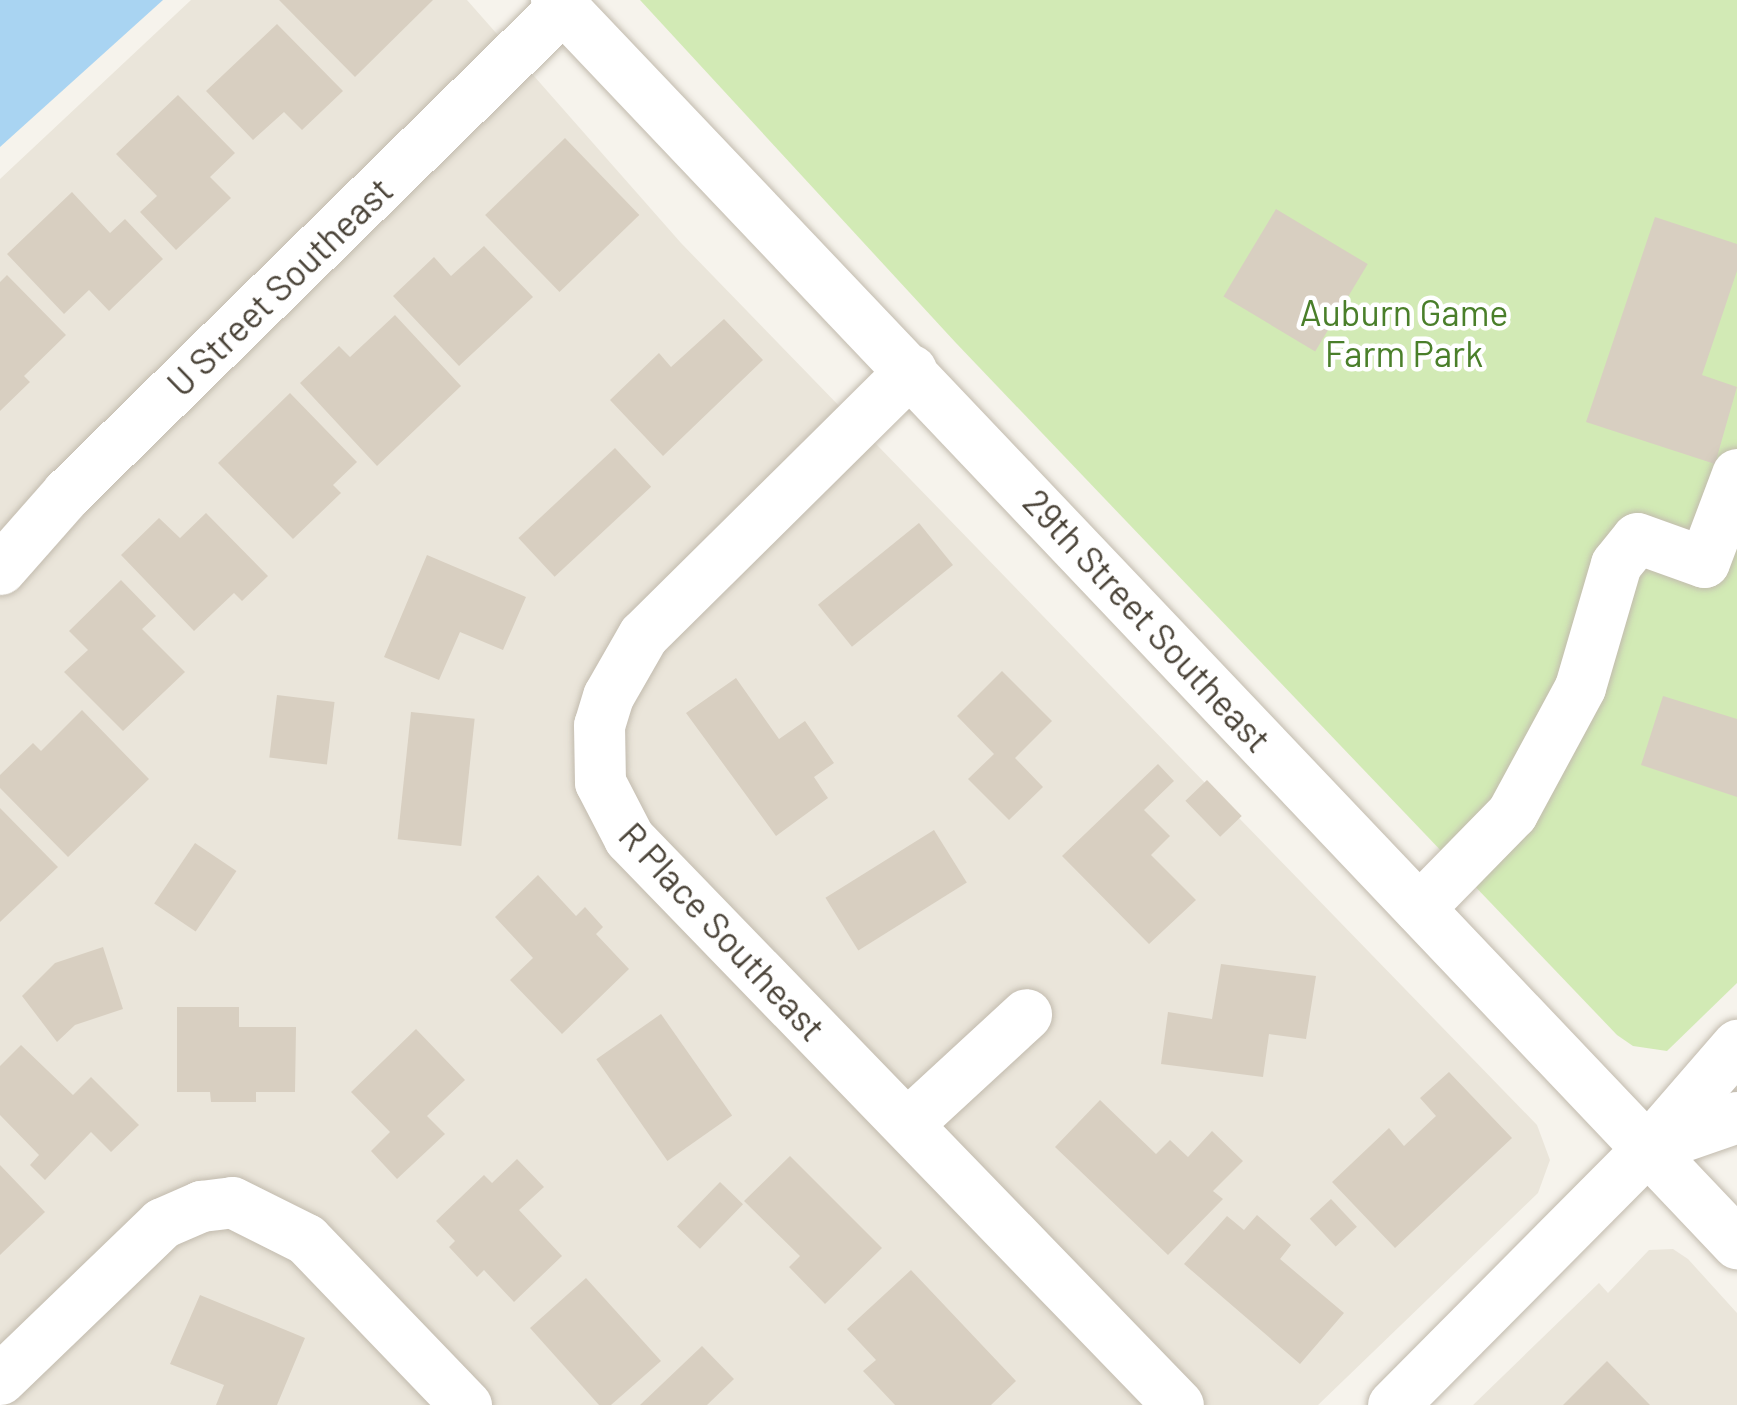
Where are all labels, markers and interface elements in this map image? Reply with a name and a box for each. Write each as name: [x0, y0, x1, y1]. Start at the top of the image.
street label: U Street Southeast: [158, 168, 400, 404]
park label: Auburn Game Farm Park: [1300, 289, 1508, 374]
street label: 29th Street Southeast: [1015, 480, 1281, 760]
street label: R Place Southeast: [611, 813, 835, 1049]

